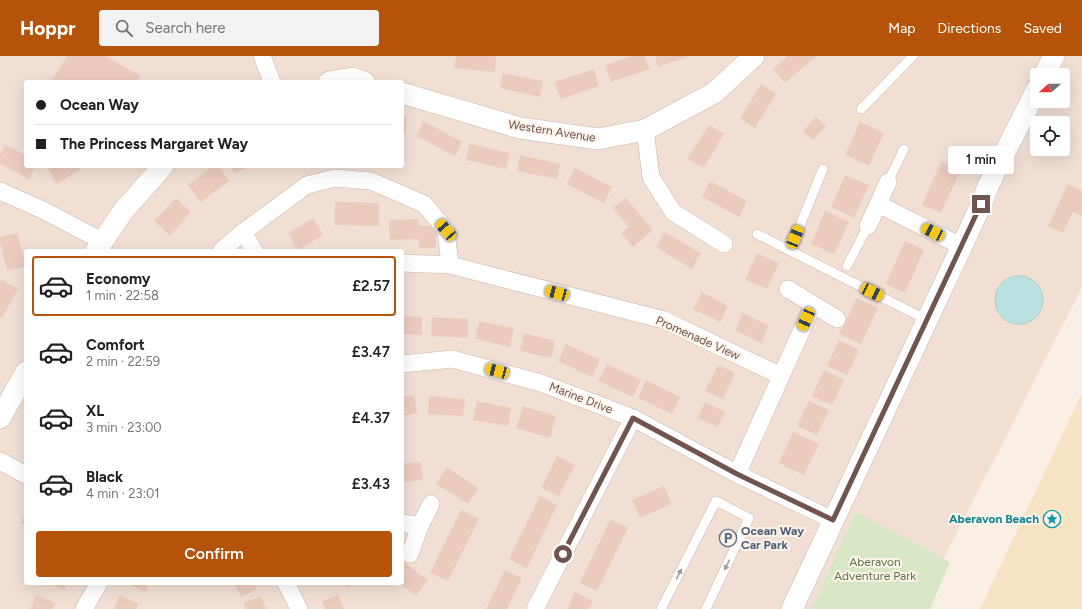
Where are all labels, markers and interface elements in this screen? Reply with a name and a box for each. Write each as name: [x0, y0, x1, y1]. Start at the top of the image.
search box: [99, 10, 379, 46]
text: Hoppr: [20, 17, 75, 40]
icon: search: [113, 17, 135, 39]
text: Search here: [145, 19, 225, 37]
text: Map: [888, 20, 916, 37]
text: Directions: [938, 20, 1001, 37]
text: Saved: [1023, 20, 1062, 37]
north arrow: [1030, 68, 1070, 108]
map controls: [1030, 68, 1070, 156]
text: Ocean Way: [60, 96, 139, 114]
button: locate: [1030, 116, 1070, 156]
street label: Western Avenue: [507, 117, 597, 145]
text: The Princess Margaret Way: [60, 135, 248, 153]
callout: 1 min: [948, 146, 1014, 174]
text: 1 min: [966, 152, 996, 167]
route end: [972, 195, 990, 213]
car: [434, 217, 458, 243]
car: [920, 221, 946, 243]
car: [785, 224, 805, 250]
icon: car: [38, 268, 74, 304]
text: Economy: [86, 270, 151, 288]
text: £2.57: [352, 277, 390, 295]
car: [859, 281, 885, 303]
car: [544, 284, 570, 302]
text: 1 min · 22:58: [86, 288, 159, 303]
car: [796, 306, 816, 332]
street label: Promenade View: [654, 313, 743, 363]
icon: car: [38, 334, 74, 370]
text: Comfort: [86, 336, 145, 354]
text: £3.47: [352, 343, 390, 361]
text: 2 min · 22:59: [86, 354, 160, 369]
car: [484, 362, 510, 380]
street label: Marine Drive: [547, 379, 615, 417]
icon: car: [38, 400, 74, 436]
text: XL: [86, 402, 104, 420]
text: £4.37: [352, 409, 390, 427]
text: 3 min · 23:00: [86, 420, 162, 435]
icon: car: [38, 466, 74, 502]
text: Black: [86, 468, 123, 486]
text: £3.43: [352, 475, 390, 493]
text: 4 min · 23:01: [86, 486, 160, 501]
place icon: Aberavon Beach: [1042, 509, 1062, 529]
place label: Aberavon Beach: [949, 512, 1039, 526]
place label: Ocean Way Car Park: [741, 524, 804, 552]
parking icon: Ocean Way Car Park: [718, 528, 738, 548]
button: Confirm: [36, 531, 392, 577]
route start: [554, 545, 572, 563]
park label: Aberavon Adventure Park: [834, 555, 916, 583]
one-way arrow: [724, 559, 730, 571]
one-way arrow: [676, 568, 682, 580]

